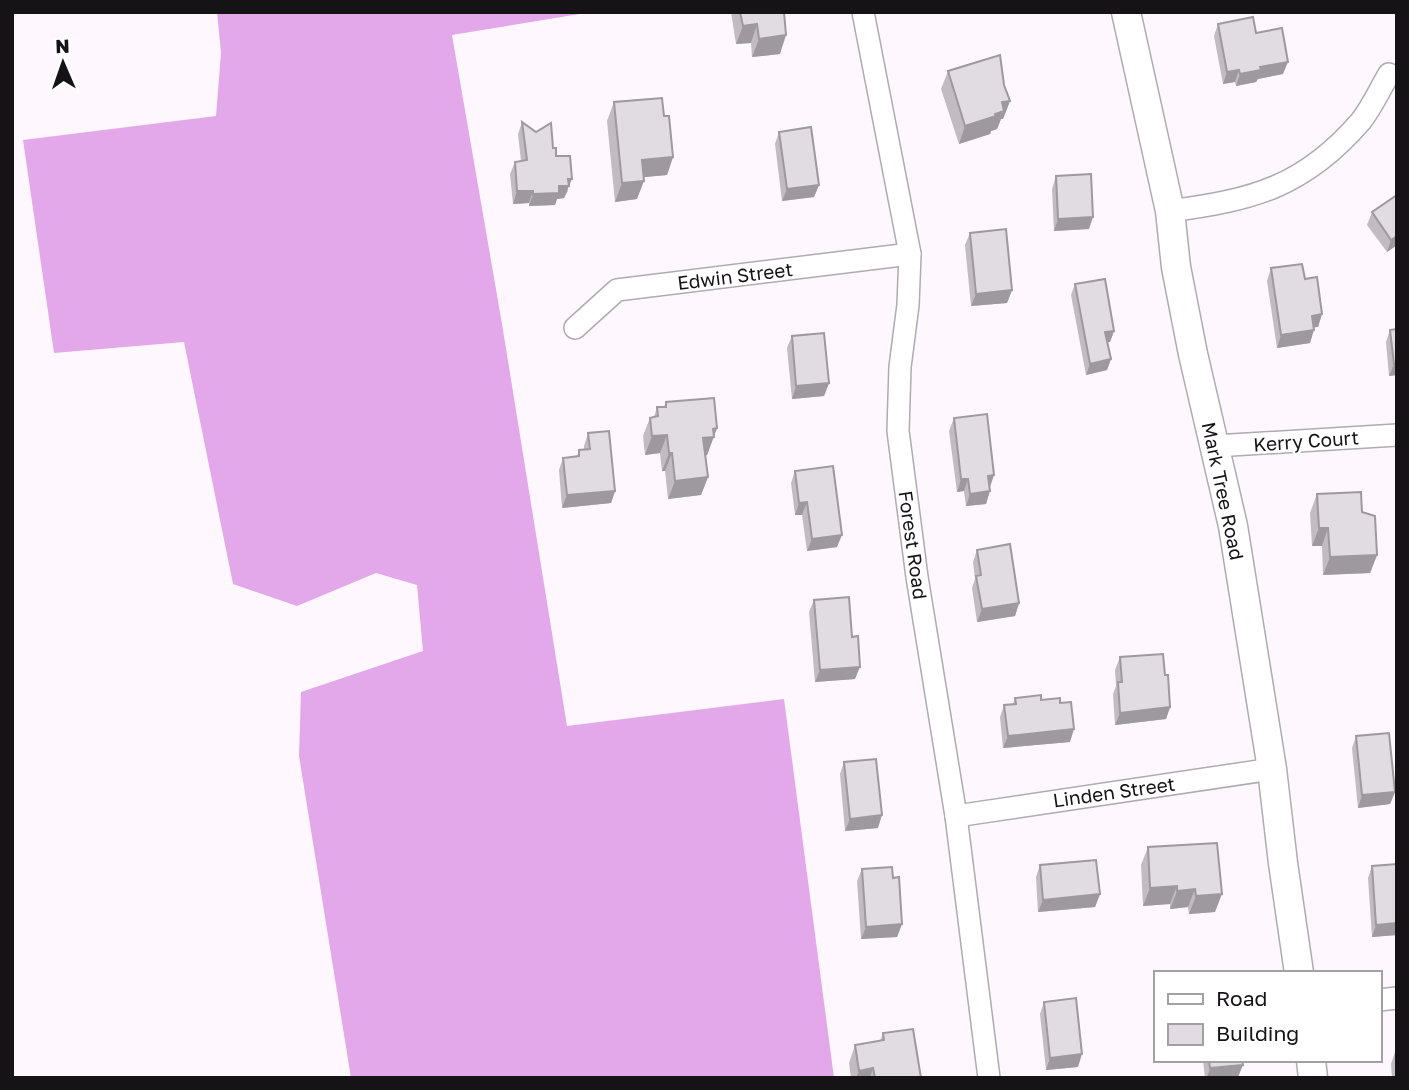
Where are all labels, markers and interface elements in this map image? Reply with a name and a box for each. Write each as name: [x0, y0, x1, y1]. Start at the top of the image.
north arrow: [28, 28, 98, 98]
text: N: [55, 34, 70, 57]
street label: Edwin Street: [676, 257, 794, 294]
street label: Mark Tree Road: [1198, 420, 1249, 562]
street label: Kerry Court: [1252, 425, 1360, 456]
street label: Forest Road: [894, 489, 933, 601]
street label: Linden Street: [1051, 772, 1176, 811]
legend: [1154, 971, 1381, 1062]
text: Road: [1216, 985, 1267, 1011]
text: Building: [1216, 1020, 1299, 1046]

